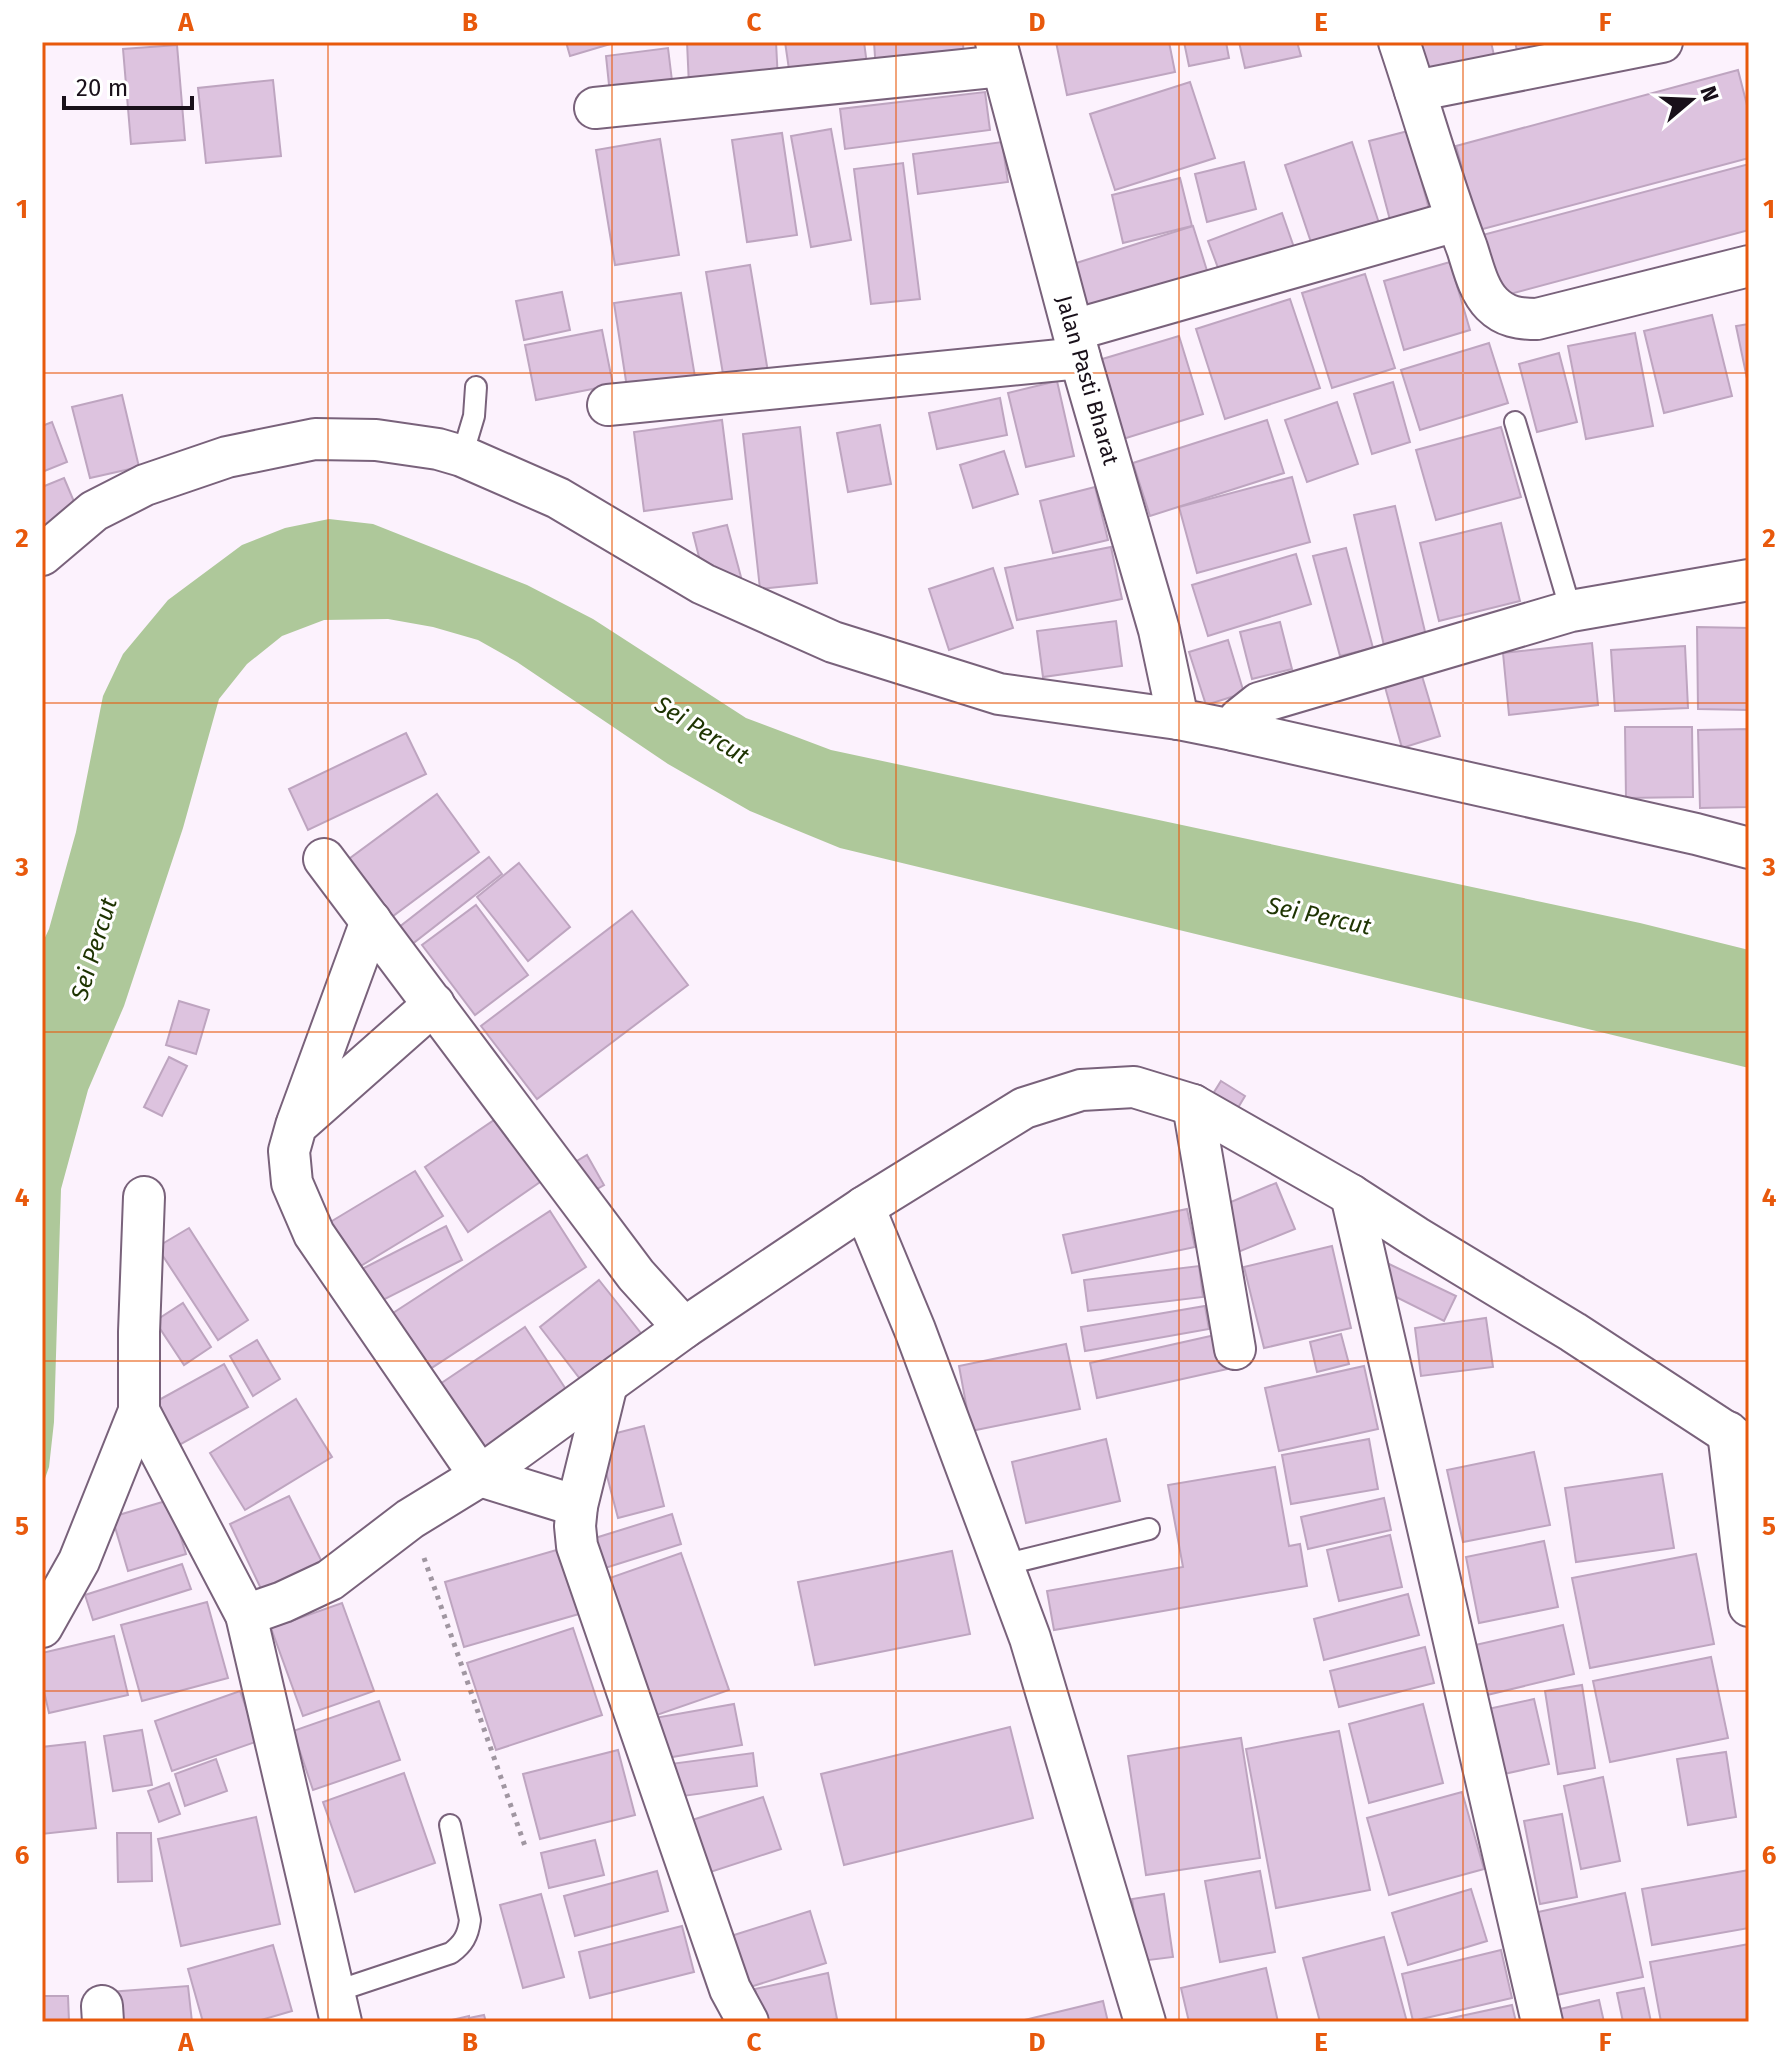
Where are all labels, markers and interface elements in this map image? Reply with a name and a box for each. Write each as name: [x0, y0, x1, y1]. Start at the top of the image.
text: A: [177, 7, 194, 38]
text: B: [462, 7, 478, 38]
text: C: [747, 7, 762, 38]
text: D: [1029, 7, 1046, 38]
text: E: [1314, 7, 1328, 38]
text: F: [1599, 7, 1612, 38]
scale bar: [64, 60, 192, 110]
north arrow: [1651, 60, 1731, 140]
text: 20 m: [76, 74, 128, 102]
text: N: [1694, 82, 1725, 105]
text: 1: [16, 194, 28, 225]
text: 1: [1763, 194, 1775, 225]
street label: Jalan Pasti Bharat: [1050, 292, 1125, 468]
text: 2: [15, 523, 29, 554]
text: 2: [1762, 523, 1776, 554]
water label: Sei Percut: [649, 690, 755, 770]
text: 3: [14, 852, 29, 883]
text: 3: [1761, 852, 1776, 883]
water label: Sei Percut: [1263, 891, 1374, 941]
water label: Sei Percut: [65, 894, 123, 1005]
text: 4: [15, 1182, 30, 1213]
text: 4: [1762, 1182, 1777, 1213]
text: 5: [15, 1511, 29, 1542]
text: 5: [1762, 1511, 1776, 1542]
text: 6: [15, 1840, 30, 1871]
text: 6: [1762, 1840, 1777, 1871]
text: A: [177, 2027, 194, 2058]
text: B: [462, 2027, 478, 2058]
text: C: [747, 2027, 762, 2058]
text: D: [1029, 2027, 1046, 2058]
text: E: [1314, 2027, 1328, 2058]
text: F: [1599, 2027, 1612, 2058]

